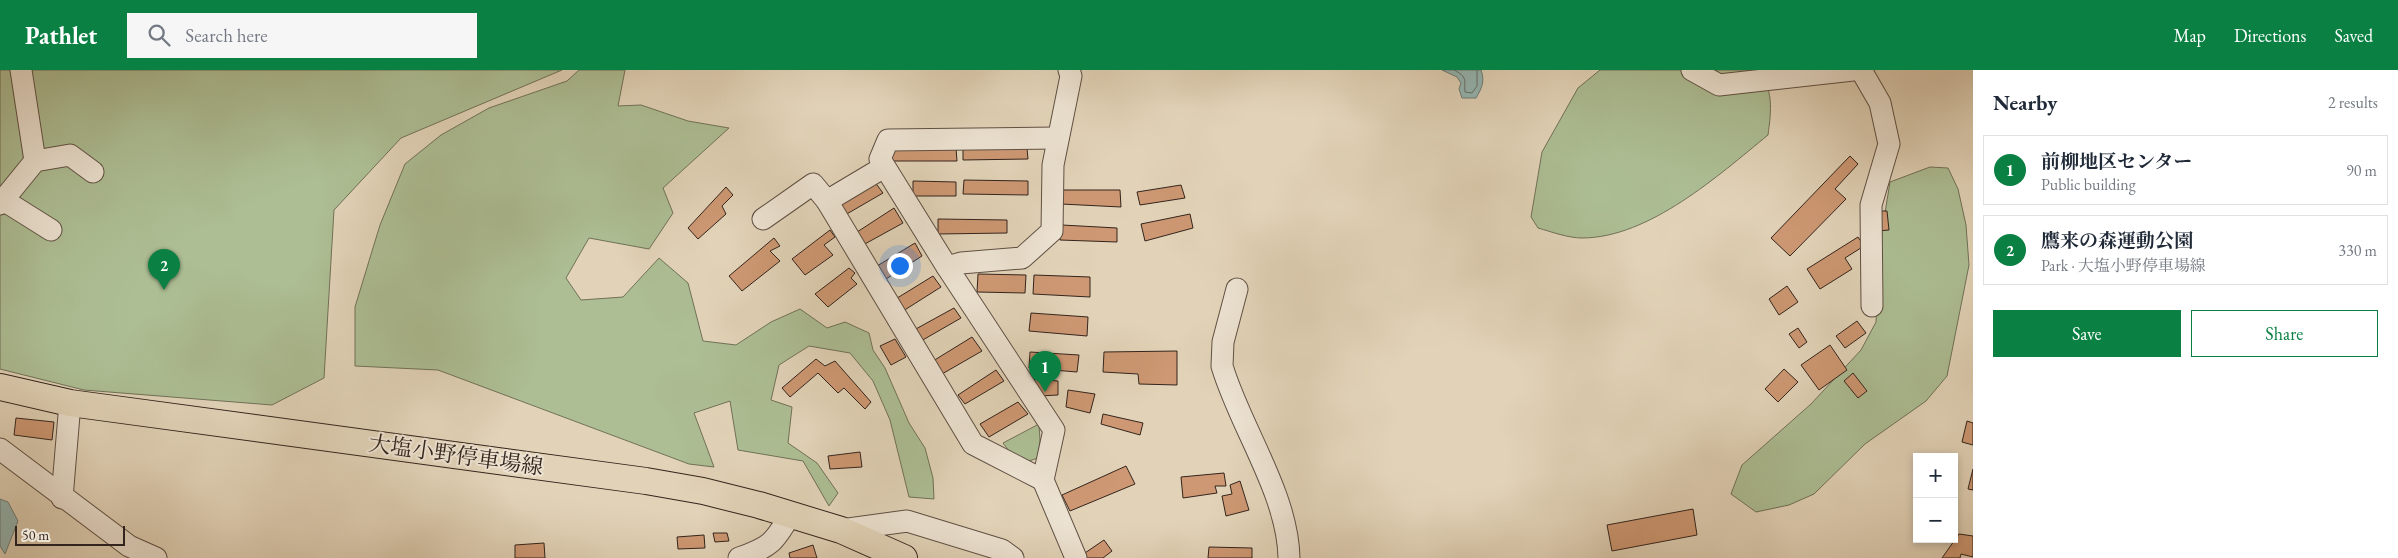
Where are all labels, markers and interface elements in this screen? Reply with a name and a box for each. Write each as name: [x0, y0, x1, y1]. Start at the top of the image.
search box: [127, 13, 477, 58]
text: Pathlet: [25, 20, 97, 51]
icon: search: [145, 21, 173, 49]
text: Search here: [185, 23, 268, 48]
text: Map: [2174, 24, 2206, 47]
text: Directions: [2234, 24, 2306, 47]
text: Saved: [2334, 24, 2373, 47]
text: Nearby: [1993, 89, 2057, 116]
text: 2 results: [2328, 92, 2378, 113]
text: 前柳地区センター: [2041, 149, 2192, 174]
text: 1: [2006, 160, 2014, 181]
text: 90 m: [2346, 160, 2377, 181]
text: Public building: [2041, 174, 2136, 195]
text: 鷹来の森運動公園: [2041, 228, 2193, 253]
text: 2: [2006, 240, 2014, 261]
text: 330 m: [2338, 240, 2377, 261]
pin: 2: [148, 249, 180, 290]
your location: [887, 253, 913, 279]
text: Park · 大塩小野停車場線: [2041, 255, 2206, 276]
button: Save: [1993, 310, 2181, 357]
button: Share: [2191, 310, 2378, 357]
pin: 1: [1029, 351, 1061, 392]
street label: 大塩小野停車場線: [367, 428, 545, 482]
map controls: [1913, 453, 1958, 543]
button: +: [1913, 453, 1958, 498]
button: −: [1913, 498, 1958, 543]
scale bar: [15, 523, 125, 546]
text: 50 m: [22, 526, 49, 544]

